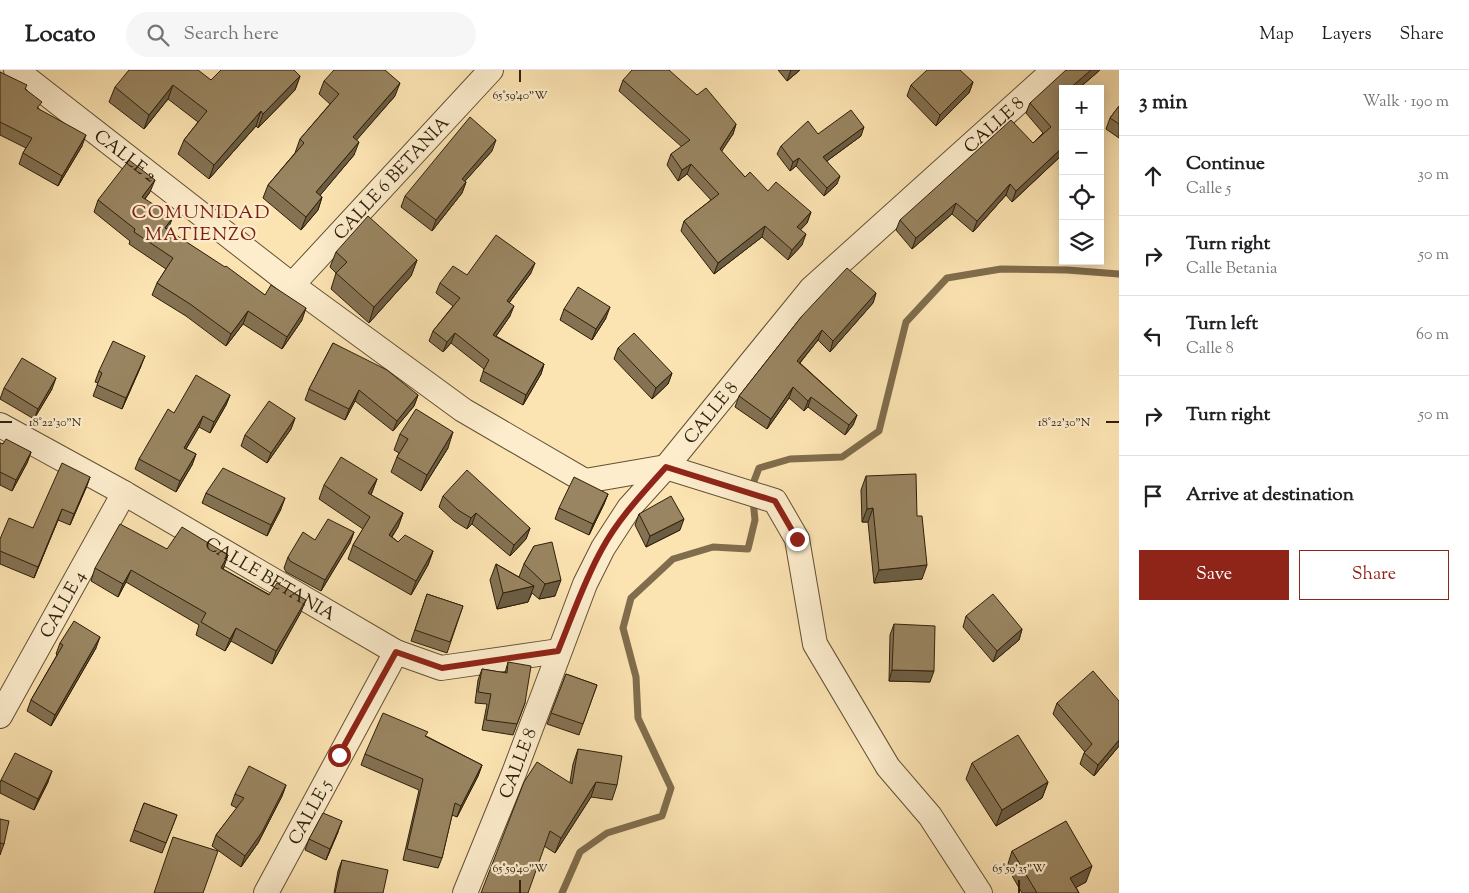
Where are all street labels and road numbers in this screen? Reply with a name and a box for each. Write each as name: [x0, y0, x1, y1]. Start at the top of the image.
street label: CALLE 8: [959, 92, 1031, 160]
street label: CALLE 6 BETANIA: [329, 111, 457, 247]
street label: CALLE 2: [88, 124, 162, 190]
street label: CALLE 8: [679, 377, 745, 451]
street label: CALLE BETANIA: [199, 532, 340, 629]
street label: CALLE 4: [35, 567, 93, 644]
street label: CALLE 8: [494, 725, 545, 803]
street label: CALLE 5: [283, 776, 340, 850]

